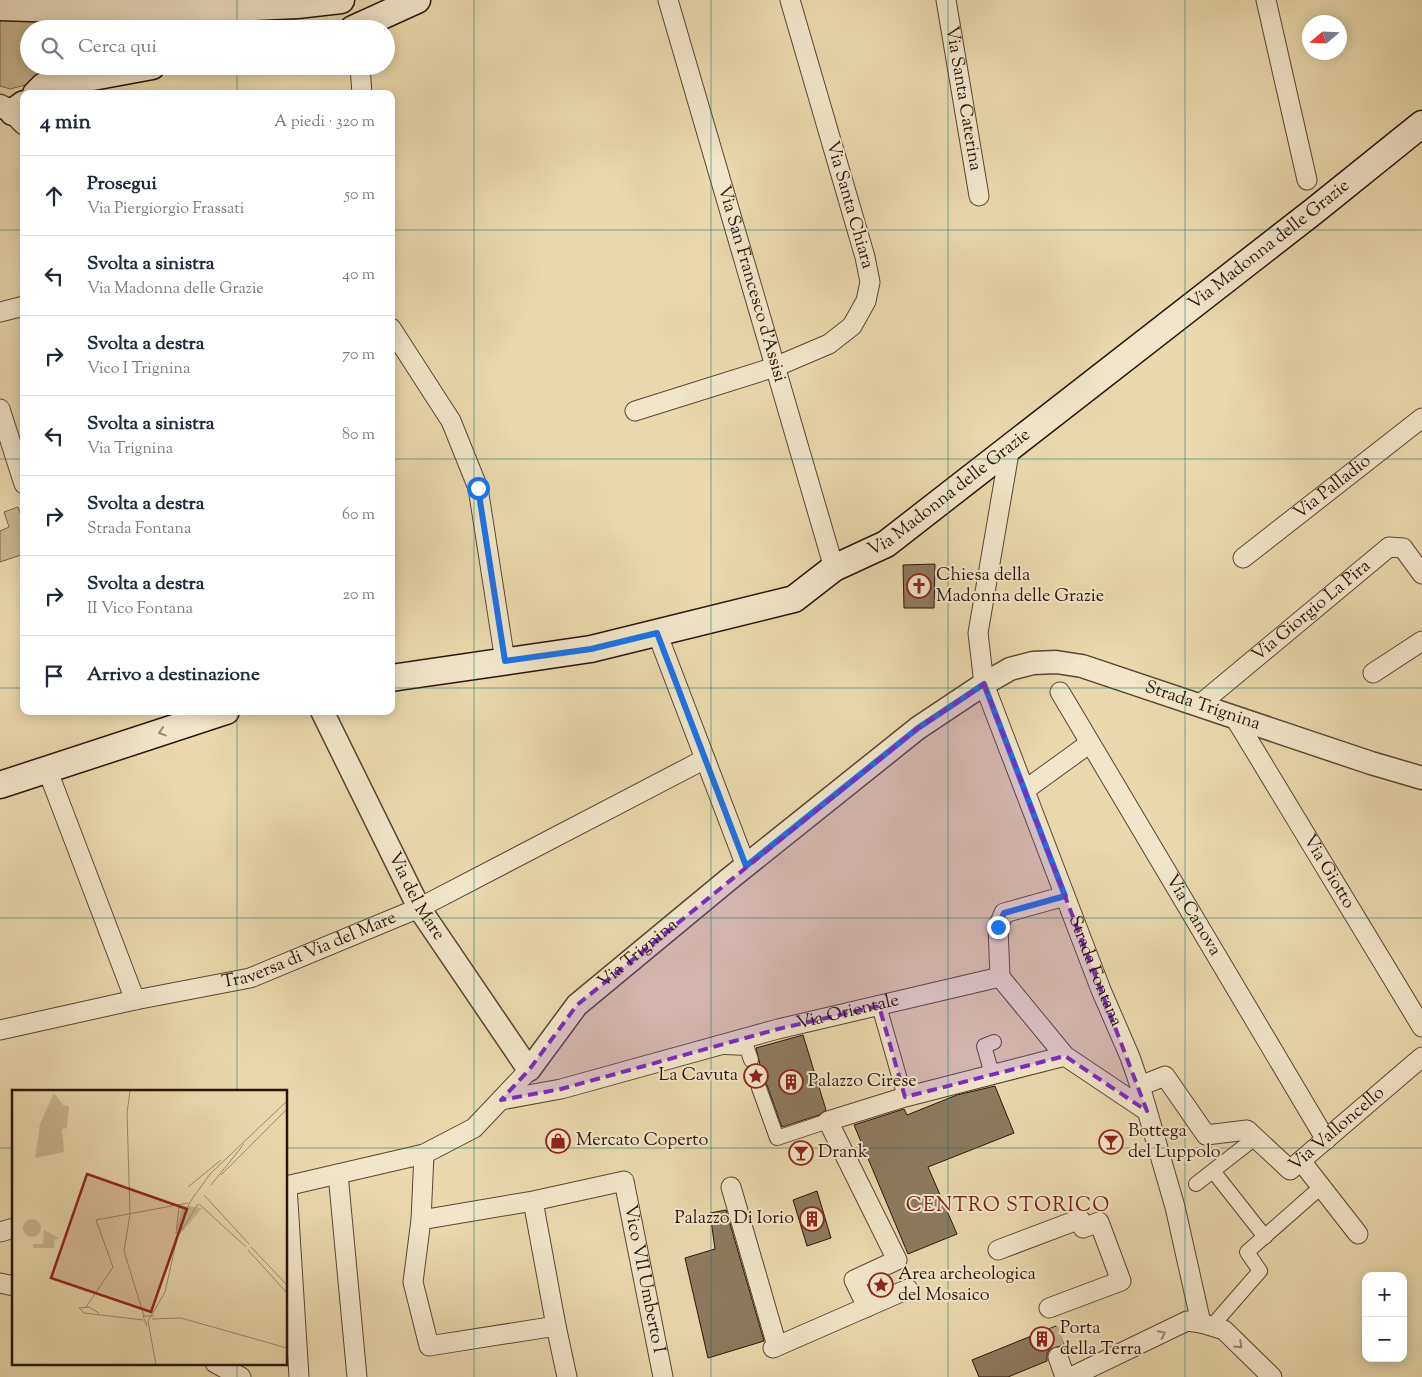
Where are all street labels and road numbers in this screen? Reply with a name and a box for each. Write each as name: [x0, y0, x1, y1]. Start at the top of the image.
street label: Via Santa Caterina: [938, 24, 988, 173]
street label: Via Santa Chiara: [818, 138, 880, 272]
street label: Via Madonna delle Grazie: [1183, 174, 1356, 317]
street label: Via San Francesco d'Assisi: [710, 183, 792, 386]
street label: Via Madonna delle Grazie: [864, 423, 1036, 564]
street label: Via Palladio: [1288, 449, 1377, 526]
street label: Via Giorgio La Pira: [1247, 554, 1377, 669]
street label: Strada Trignina: [1141, 675, 1264, 738]
street label: Via Giotto: [1296, 830, 1361, 914]
street label: Via del Mare: [381, 848, 451, 946]
street label: Via Canova: [1158, 870, 1227, 961]
street label: Traversa di Via del Mare: [220, 906, 401, 996]
street label: Strada Fontana: [1061, 912, 1128, 1031]
street label: Via Trignina: [593, 913, 684, 995]
street label: Via Orientale: [794, 988, 902, 1037]
street label: Via Valloncello: [1284, 1081, 1391, 1178]
street label: Vico VII Umberto I: [616, 1203, 671, 1356]

